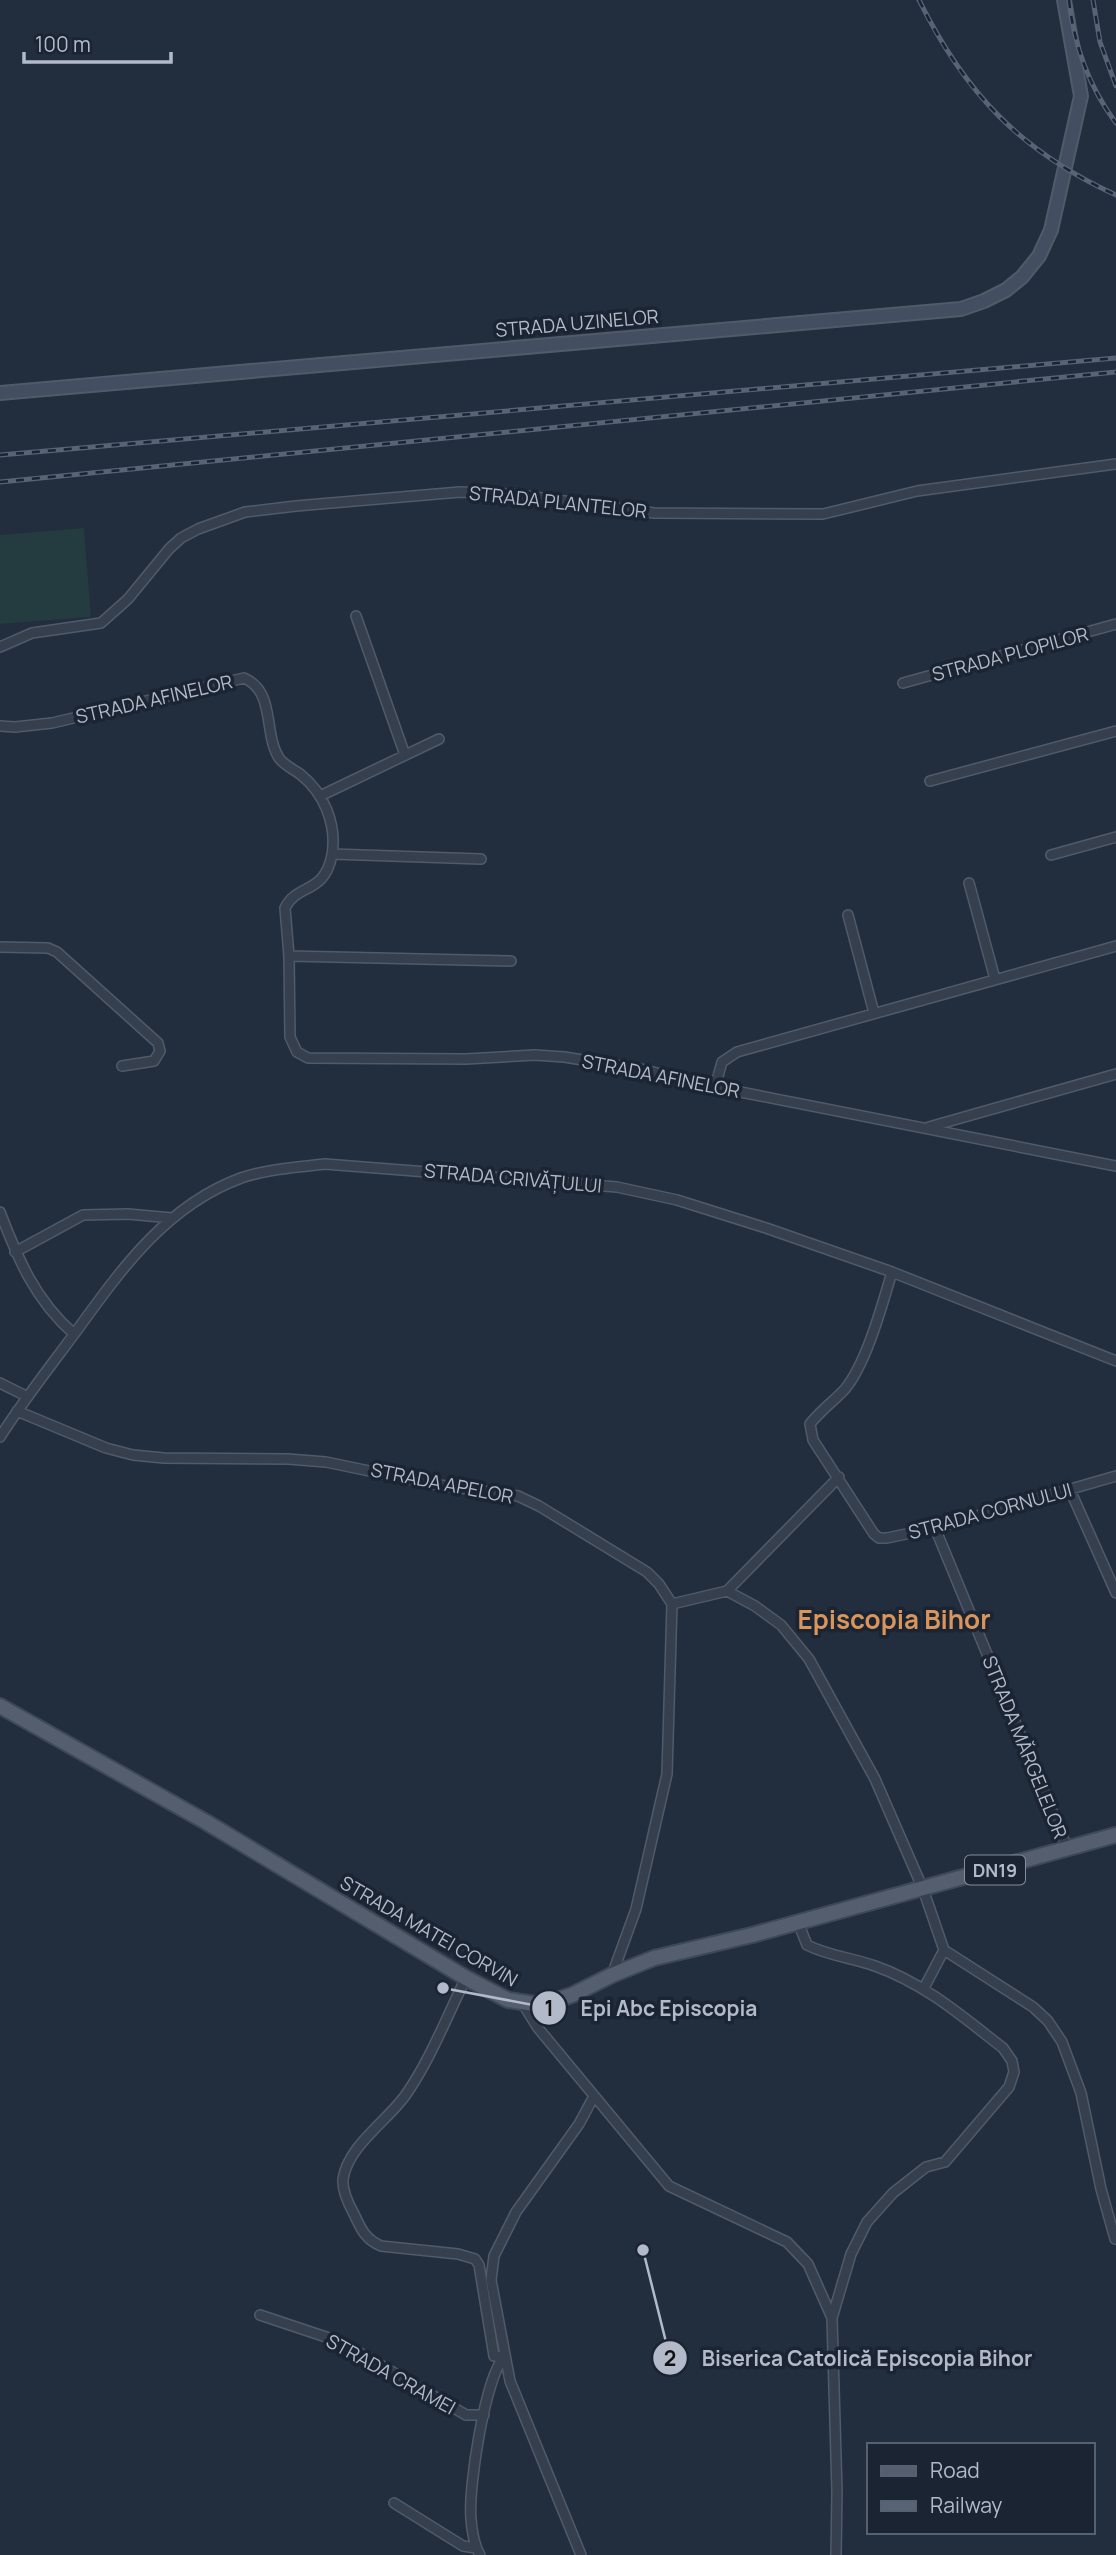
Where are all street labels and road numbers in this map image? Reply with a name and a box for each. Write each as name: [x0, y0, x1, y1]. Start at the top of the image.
street label: STRADA UZINELOR: [494, 303, 660, 343]
street label: STRADA PLANTELOR: [468, 480, 648, 524]
street label: STRADA PLOPILOR: [929, 621, 1091, 687]
street label: STRADA AFINELOR: [73, 668, 235, 730]
street label: STRADA AFINELOR: [580, 1048, 742, 1104]
street label: STRADA CRIVĂȚULUI: [423, 1157, 603, 1199]
street label: STRADA APELOR: [369, 1456, 516, 1510]
street label: STRADA CORNULUI: [905, 1477, 1075, 1545]
street label: STRADA MĂRGELELOR: [976, 1652, 1074, 1842]
road number: DN19: [965, 1856, 1025, 1884]
street label: STRADA MATEI CORVIN: [336, 1870, 522, 1992]
street label: STRADA CRAMEI: [322, 2328, 460, 2420]

